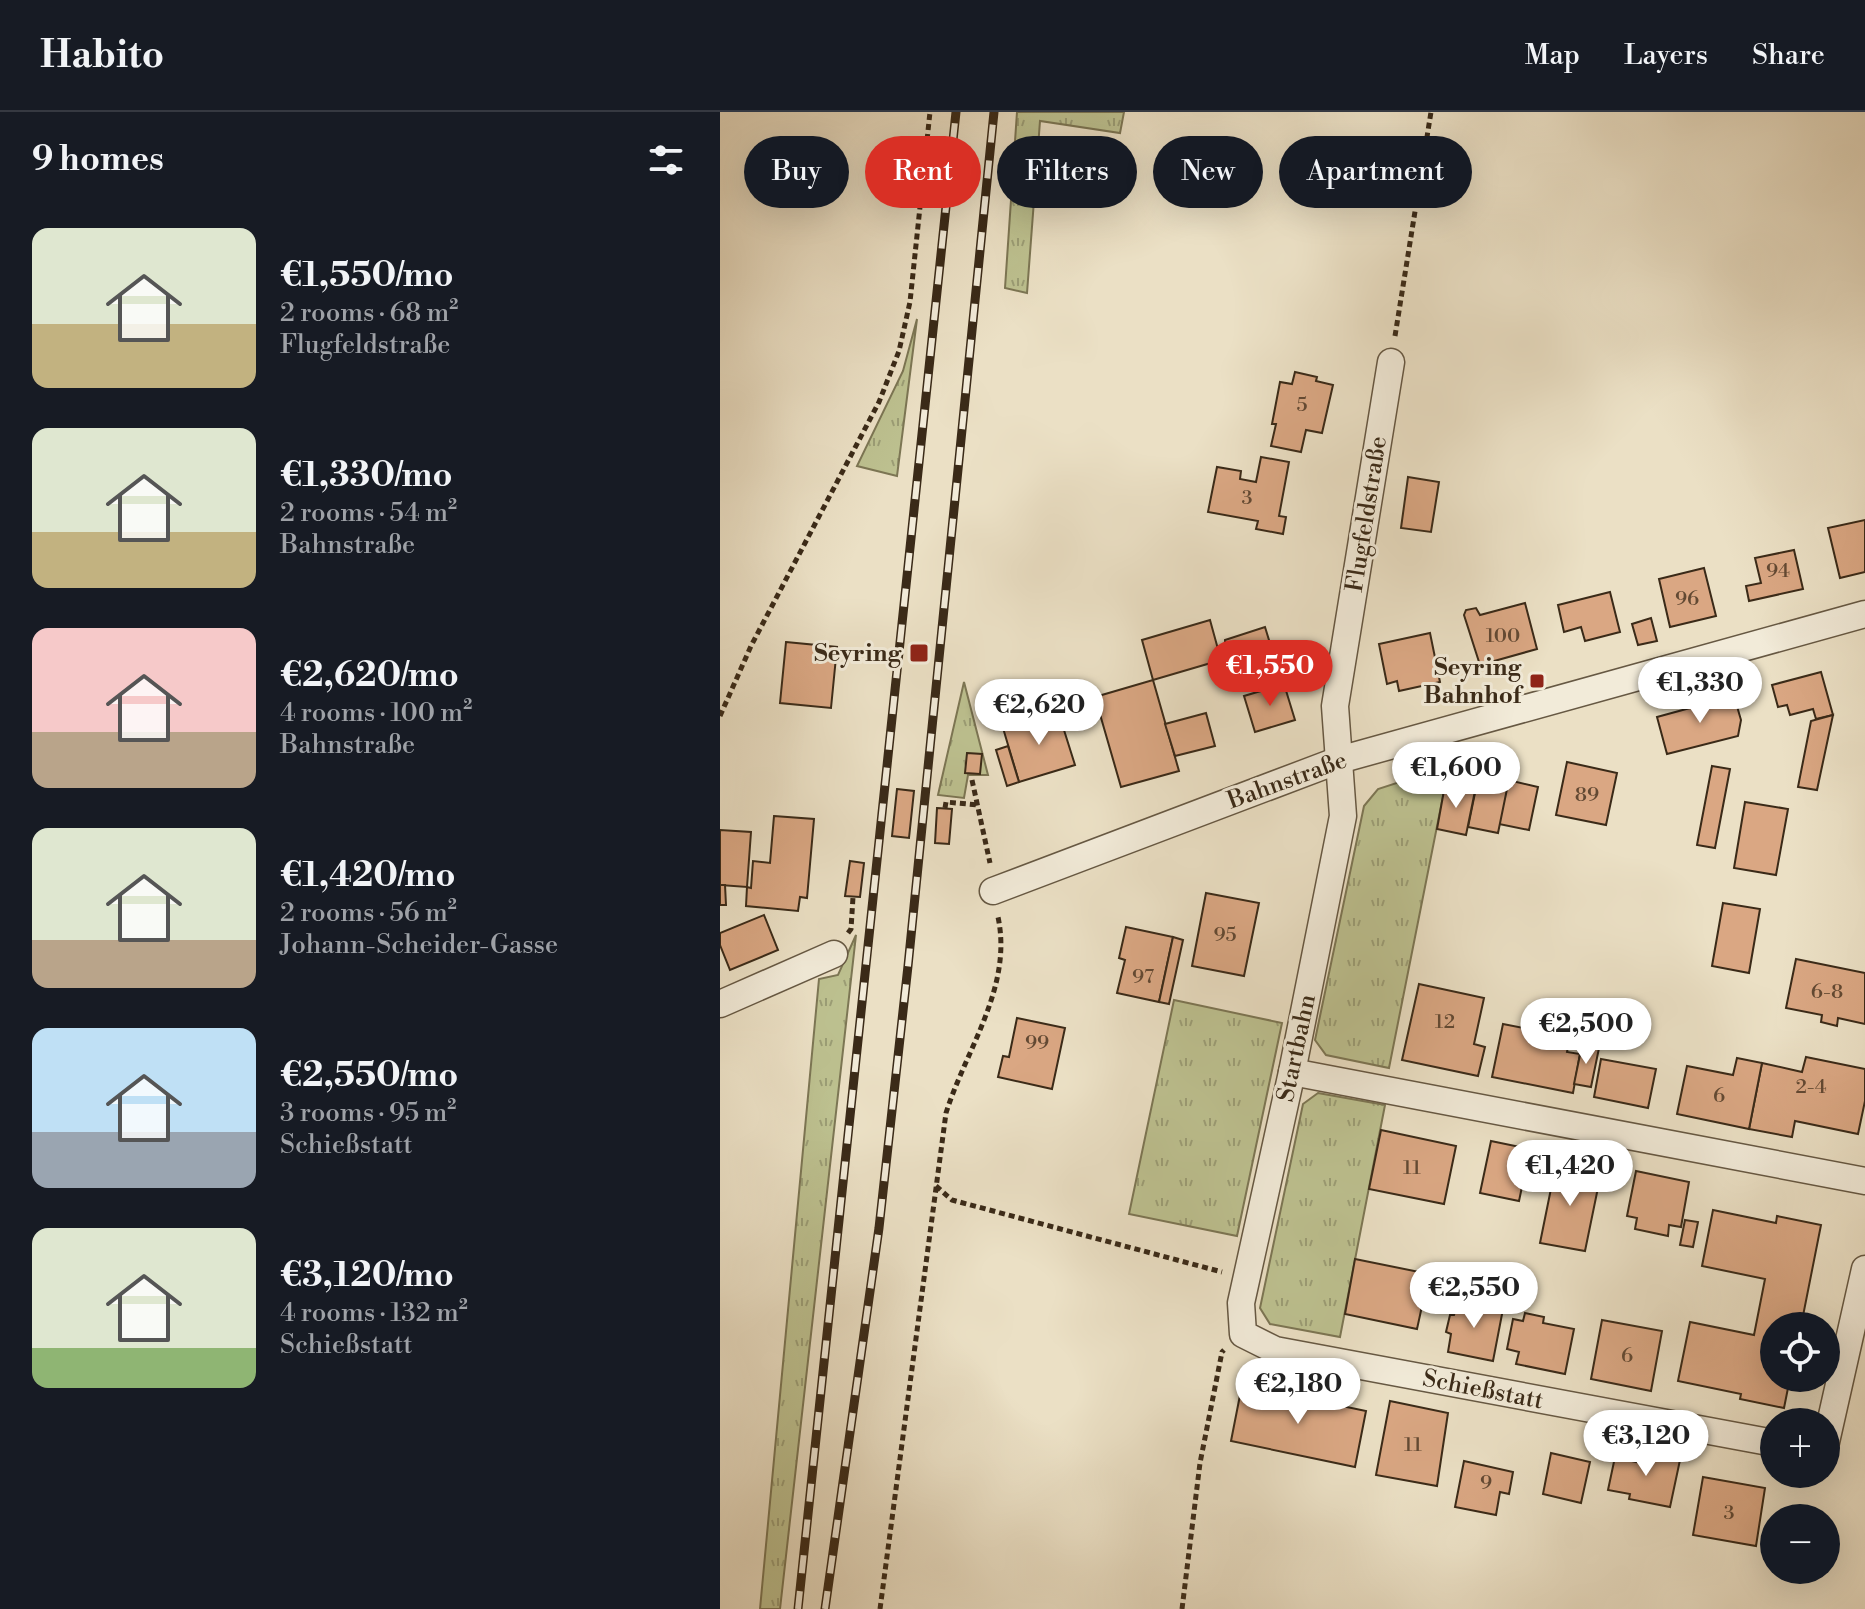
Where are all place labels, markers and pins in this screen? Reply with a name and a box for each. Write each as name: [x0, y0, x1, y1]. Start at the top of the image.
place label: Seyring: [814, 639, 902, 669]
pin: €1,550: [1205, 640, 1335, 708]
marker: Seyring: [908, 642, 930, 664]
place label: Seyring Bahnhof: [1423, 653, 1524, 711]
pin: €1,330: [1635, 657, 1765, 725]
marker: Seyring Bahnhof: [1528, 672, 1546, 690]
pin: €2,620: [974, 679, 1104, 747]
pin: €1,600: [1391, 742, 1521, 810]
pin: €2,500: [1521, 998, 1651, 1066]
pin: €1,420: [1505, 1140, 1635, 1208]
pin: €2,550: [1409, 1262, 1539, 1330]
pin: €2,180: [1233, 1358, 1363, 1426]
pin: €3,120: [1581, 1410, 1711, 1478]

